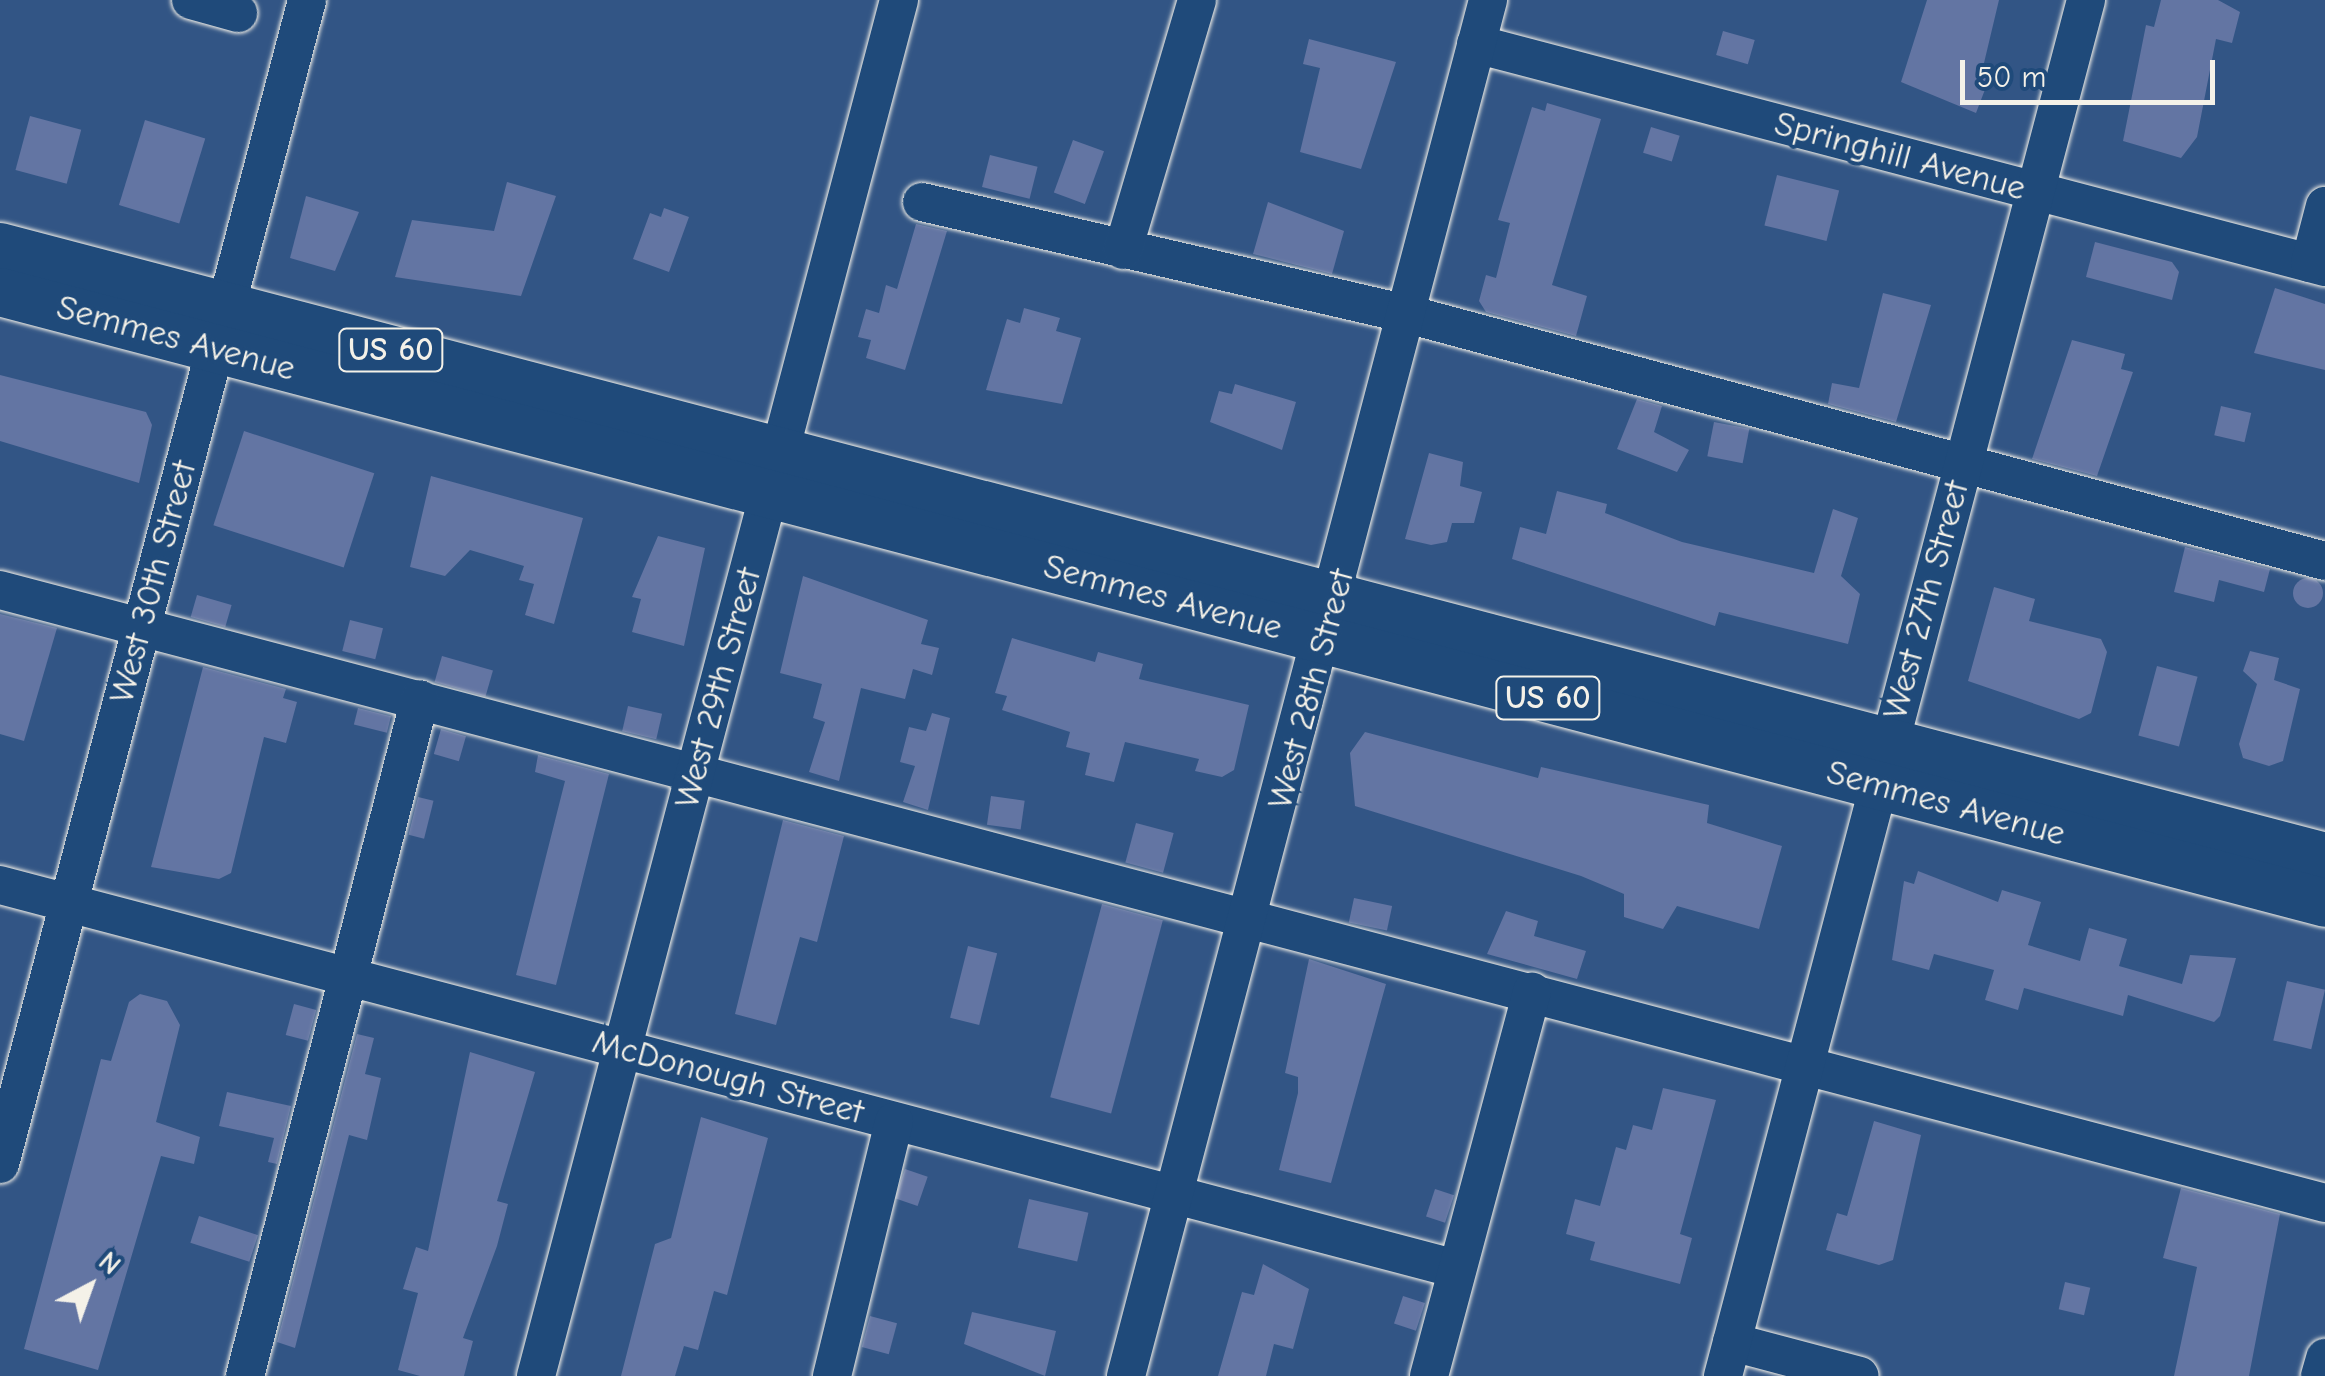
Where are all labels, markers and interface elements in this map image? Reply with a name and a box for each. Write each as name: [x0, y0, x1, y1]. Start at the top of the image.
scale bar: [1965, 40, 2220, 102]
text: 50 m: [1977, 60, 2046, 95]
street label: Springhill Avenue: [1770, 102, 2030, 210]
street label: Semmes Avenue: [52, 286, 300, 390]
road number: US 60: [336, 323, 446, 377]
street label: West 30th Street: [101, 456, 205, 708]
street label: West 27th Street: [1874, 476, 1978, 724]
street label: Semmes Avenue: [1039, 545, 1287, 649]
street label: West 29th Street: [666, 563, 770, 813]
street label: West 28th Street: [1259, 565, 1363, 813]
road number: US 60: [1493, 671, 1603, 725]
street label: Semmes Avenue: [1822, 751, 2070, 855]
street label: McDonough Street: [588, 1021, 868, 1133]
north arrow: [40, 1236, 140, 1336]
text: N: [92, 1245, 127, 1281]

